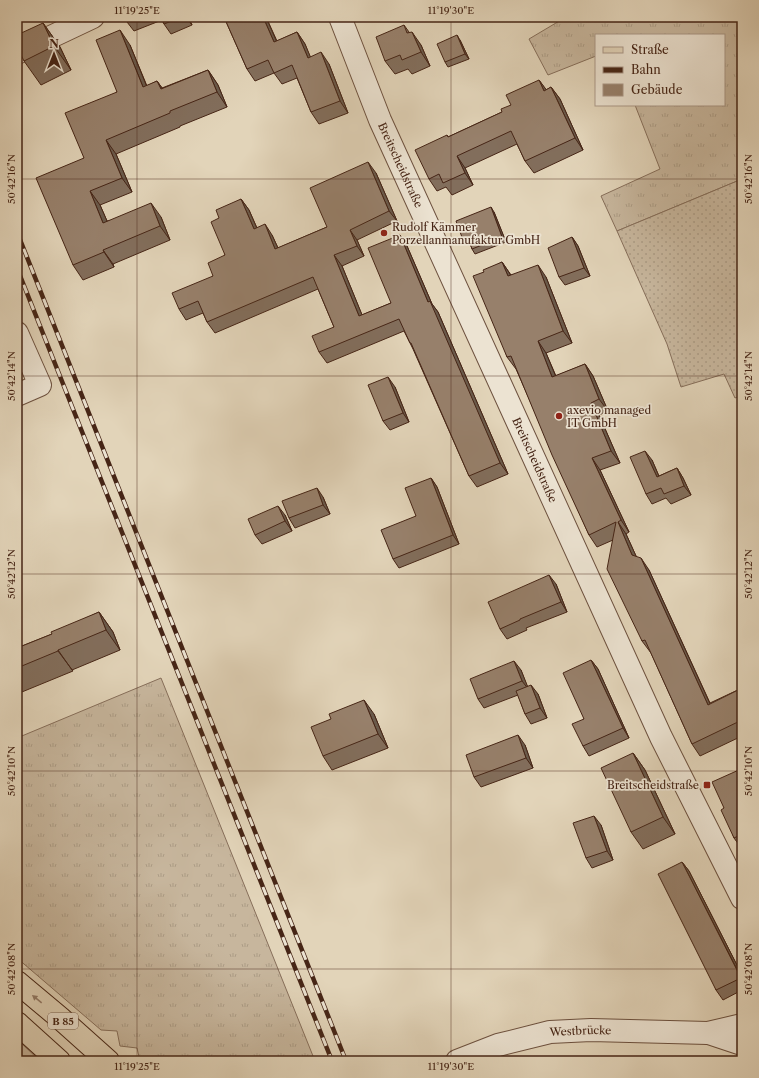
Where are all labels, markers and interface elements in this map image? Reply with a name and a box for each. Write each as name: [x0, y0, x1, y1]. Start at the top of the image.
text: 11°19'25"E: [114, 4, 160, 17]
text: 11°19'30"E: [428, 4, 474, 17]
north arrow: [34, 34, 74, 74]
legend: [595, 34, 725, 106]
text: N: [49, 37, 59, 51]
text: Straße: [631, 42, 669, 57]
text: Bahn: [631, 62, 661, 77]
text: Gebäude: [631, 82, 683, 97]
street label: Breitscheidstraße: [375, 120, 426, 210]
text: 50°42'16"N: [5, 154, 18, 204]
text: 50°42'16"N: [742, 154, 755, 204]
place label: Rudolf Kämmer Porzellanmanufaktur GmbH: [392, 220, 540, 247]
marker: Rudolf Kämmer Porzellanmanufaktur GmbH: [379, 228, 389, 238]
text: 50°42'14"N: [5, 351, 18, 401]
text: 50°42'14"N: [742, 351, 755, 401]
place label: axevio managed IT GmbH: [567, 403, 652, 430]
marker: axevio managed IT GmbH: [554, 411, 564, 421]
street label: Breitscheidstraße: [509, 415, 560, 505]
text: 50°42'12"N: [5, 549, 18, 599]
text: 50°42'12"N: [742, 549, 755, 599]
text: 50°42'10"N: [5, 746, 18, 796]
text: 50°42'10"N: [742, 746, 755, 796]
place label: Breitscheidstraße: [607, 778, 699, 792]
marker: Breitscheidstraße: [702, 780, 712, 790]
text: 50°42'08"N: [5, 943, 18, 995]
text: 50°42'08"N: [742, 943, 755, 995]
one-way arrow: [31, 994, 42, 1003]
road number: B 85: [48, 1013, 78, 1029]
street label: Westbrücke: [548, 1023, 611, 1039]
text: 11°19'25"E: [114, 1060, 160, 1073]
text: 11°19'30"E: [428, 1060, 474, 1073]

